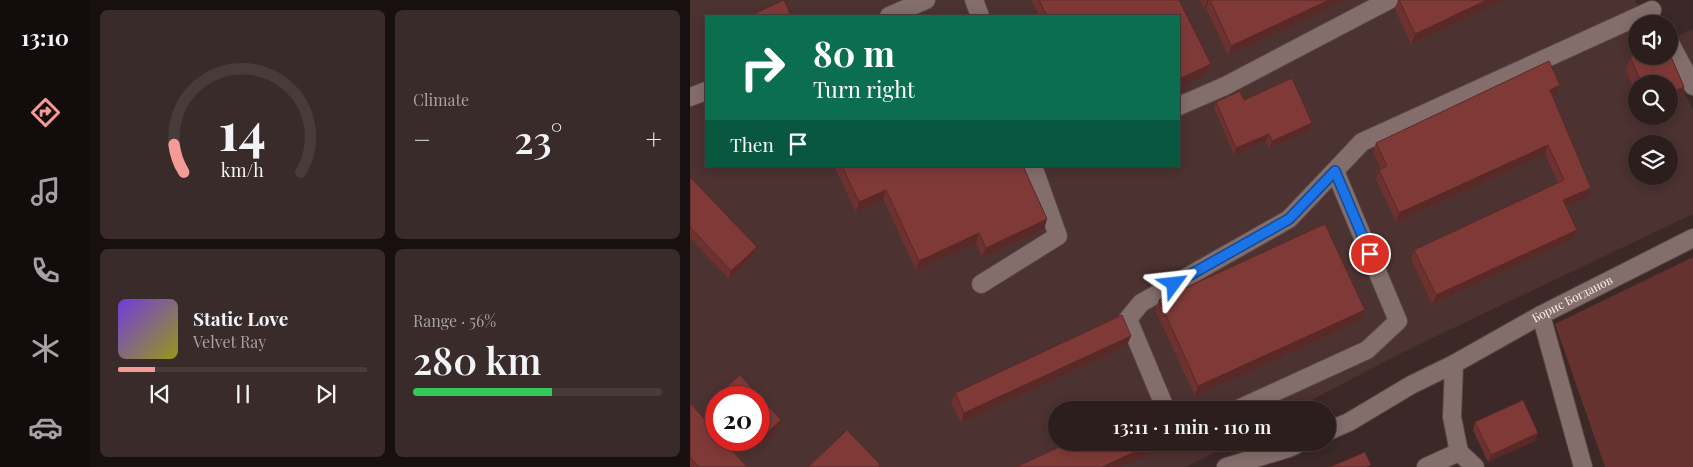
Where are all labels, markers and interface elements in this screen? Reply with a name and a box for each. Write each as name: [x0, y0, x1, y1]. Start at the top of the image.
map controls: [1628, 15, 1678, 185]
button: sound: [1628, 15, 1678, 65]
text: 13:10: [21, 22, 69, 52]
text: 80 m: [813, 29, 895, 76]
icon: right: [730, 35, 795, 100]
text: Turn right: [813, 74, 915, 104]
button: search: [1628, 75, 1678, 125]
text: Climate: [413, 89, 469, 110]
icon: directions: [28, 95, 63, 130]
text: 14: [219, 95, 266, 164]
text: 23°: [514, 113, 563, 164]
text: −: [413, 120, 431, 157]
text: +: [646, 120, 662, 157]
icon: arrive: [784, 130, 812, 158]
text: Then: [730, 131, 774, 157]
button: layers: [1628, 135, 1678, 185]
text: km/h: [221, 158, 264, 181]
icon: music: [28, 174, 63, 209]
pin: [1349, 233, 1391, 275]
icon: arrive: [1356, 240, 1384, 268]
icon: phone: [28, 253, 63, 288]
position arrow: [1147, 257, 1199, 309]
street label: Борис Богданов: [1529, 271, 1615, 326]
text: Static Love: [193, 305, 288, 331]
text: Range · 56%: [413, 310, 496, 331]
icon: climate: [28, 331, 63, 366]
text: Velvet Ray: [193, 331, 266, 352]
text: 280 km: [413, 334, 541, 385]
icon: previous: [146, 380, 174, 408]
icon: pause: [229, 380, 257, 408]
icon: next: [312, 380, 340, 408]
speed limit sign: 20: [705, 386, 770, 451]
icon: car: [28, 410, 63, 445]
text: 13:11 · 1 min · 110 m: [1113, 413, 1271, 439]

